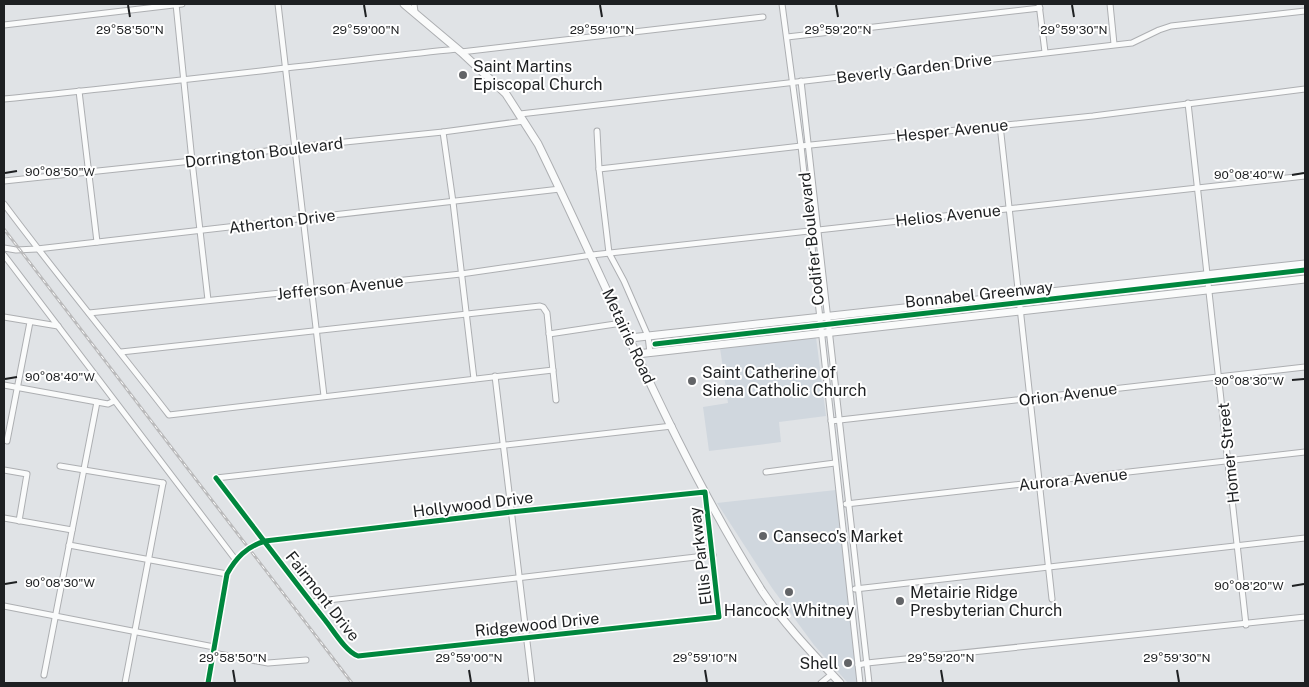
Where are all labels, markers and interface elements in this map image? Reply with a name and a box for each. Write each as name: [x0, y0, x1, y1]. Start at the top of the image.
text: 29°58'50"N: [96, 23, 164, 37]
text: 29°59'00"N: [332, 23, 400, 37]
text: 29°59'10"N: [570, 23, 634, 37]
text: 29°59'20"N: [804, 23, 872, 37]
text: 29°59'30"N: [1040, 23, 1108, 37]
street label: Beverly Garden Drive: [835, 50, 993, 87]
place label: Saint Martins Episcopal Church: [473, 57, 603, 94]
marker: Saint Martins Episcopal Church: [457, 69, 469, 81]
street label: Hesper Avenue: [895, 115, 1009, 146]
street label: Dorrington Boulevard: [184, 133, 344, 172]
text: 90°08'50"W: [25, 165, 96, 179]
text: 90°08'40"W: [1214, 168, 1284, 182]
street label: Codifer Boulevard: [795, 171, 828, 307]
street label: Helios Avenue: [894, 201, 1002, 230]
street label: Atherton Drive: [228, 206, 337, 237]
street label: Jefferson Avenue: [276, 271, 405, 304]
street label: Bonnabel Greenway: [904, 277, 1054, 312]
street label: Metairie Road: [598, 286, 659, 387]
place label: Saint Catherine of Siena Catholic Church: [702, 363, 866, 400]
text: 90°08'40"W: [25, 370, 95, 384]
text: 90°08'30"W: [1214, 374, 1284, 388]
marker: Saint Catherine of Siena Catholic Church: [686, 375, 698, 387]
street label: Orion Avenue: [1018, 379, 1118, 410]
street label: Homer Street: [1214, 402, 1243, 504]
street label: Aurora Avenue: [1018, 464, 1128, 495]
street label: Hollywood Drive: [412, 488, 534, 521]
street label: Ellis Parkway: [685, 505, 716, 606]
place label: Canseco's Market: [773, 527, 903, 546]
marker: Canseco's Market: [757, 530, 769, 542]
street label: Fairmont Drive: [282, 548, 364, 645]
text: 90°08'30"W: [25, 576, 95, 590]
text: 90°08'20"W: [1214, 579, 1284, 593]
place label: Metairie Ridge Presbyterian Church: [910, 583, 1062, 620]
marker: Hancock Whitney: [783, 586, 795, 598]
marker: Metairie Ridge Presbyterian Church: [894, 595, 906, 607]
place label: Hancock Whitney: [724, 601, 855, 620]
street label: Ridgewood Drive: [474, 609, 600, 640]
text: 29°58'50"N: [199, 651, 267, 665]
text: 29°59'00"N: [435, 651, 503, 665]
text: 29°59'10"N: [673, 651, 737, 665]
text: 29°59'20"N: [907, 651, 975, 665]
text: 29°59'30"N: [1143, 651, 1211, 665]
place label: Shell: [800, 654, 838, 673]
marker: Shell: [842, 657, 854, 669]

